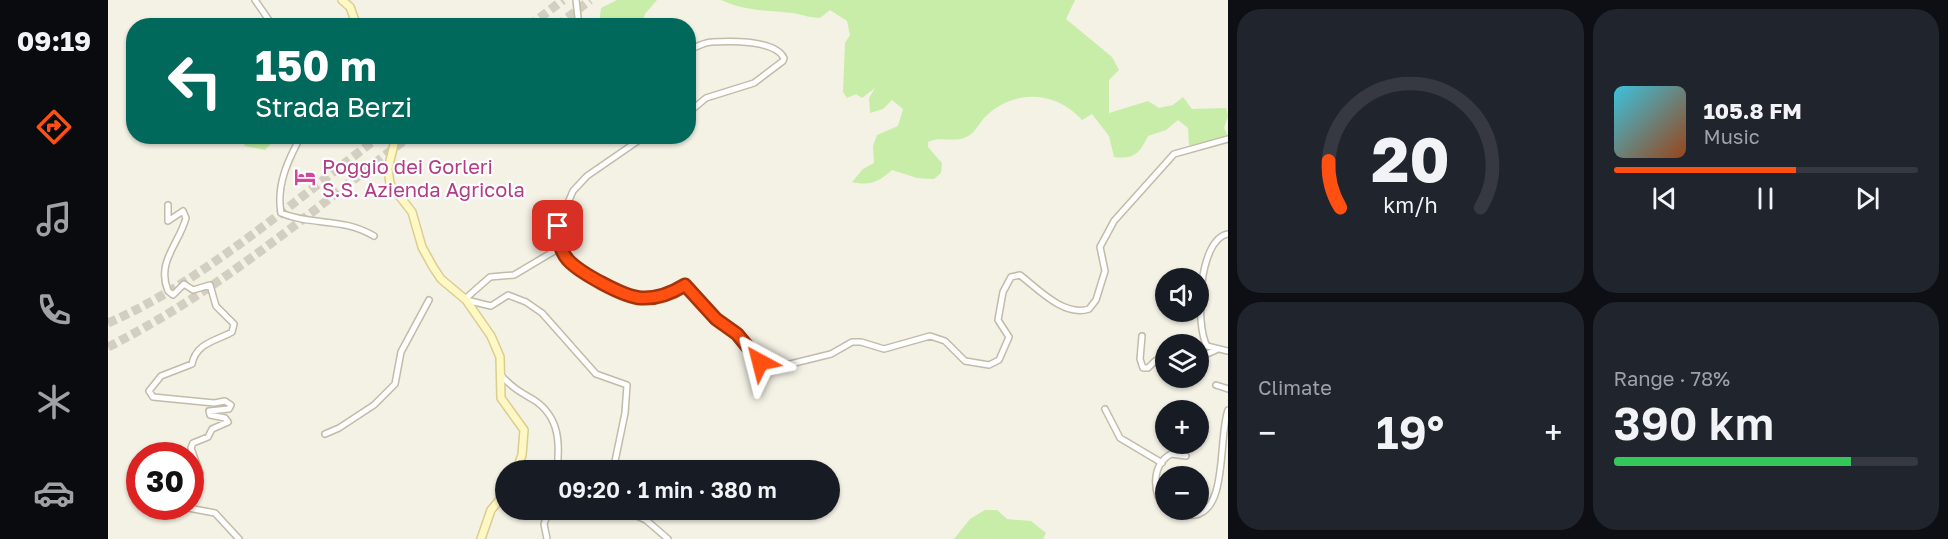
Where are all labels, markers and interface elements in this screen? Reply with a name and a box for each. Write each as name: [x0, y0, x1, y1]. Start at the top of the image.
text: 09:19: [17, 25, 91, 57]
text: 150 m: [255, 40, 377, 90]
icon: left: [156, 42, 234, 120]
text: Strada Berzi: [255, 91, 412, 123]
text: 105.8 FM: [1704, 97, 1802, 124]
icon: directions: [33, 106, 75, 148]
text: 20: [1371, 121, 1450, 196]
text: Music: [1704, 124, 1760, 148]
place label: Poggio dei Gorleri S.S. Azienda Agricola: [322, 154, 525, 201]
hotel icon: Poggio dei Gorleri S.S. Azienda Agricola: [293, 165, 317, 189]
icon: previous: [1648, 182, 1681, 215]
icon: pause: [1749, 182, 1782, 215]
icon: next: [1851, 182, 1884, 215]
text: km/h: [1383, 192, 1438, 218]
icon: music: [33, 198, 75, 240]
pin: [532, 200, 583, 251]
icon: arrive: [541, 209, 574, 242]
map controls: [1155, 268, 1209, 520]
button: sound: [1155, 268, 1209, 322]
icon: phone: [33, 289, 75, 331]
position arrow: [728, 330, 792, 394]
button: layers: [1155, 334, 1209, 388]
text: Range · 78%: [1614, 366, 1730, 390]
text: Climate: [1258, 375, 1332, 399]
icon: climate: [33, 381, 75, 423]
text: 390 km: [1614, 396, 1774, 450]
button: +: [1155, 400, 1209, 454]
text: 19°: [1376, 405, 1444, 459]
text: −: [1258, 413, 1276, 452]
text: +: [1544, 413, 1563, 452]
speed limit sign: 30: [126, 442, 204, 520]
button: −: [1155, 466, 1209, 520]
icon: car: [33, 472, 75, 514]
text: 09:20 · 1 min · 380 m: [558, 476, 777, 503]

